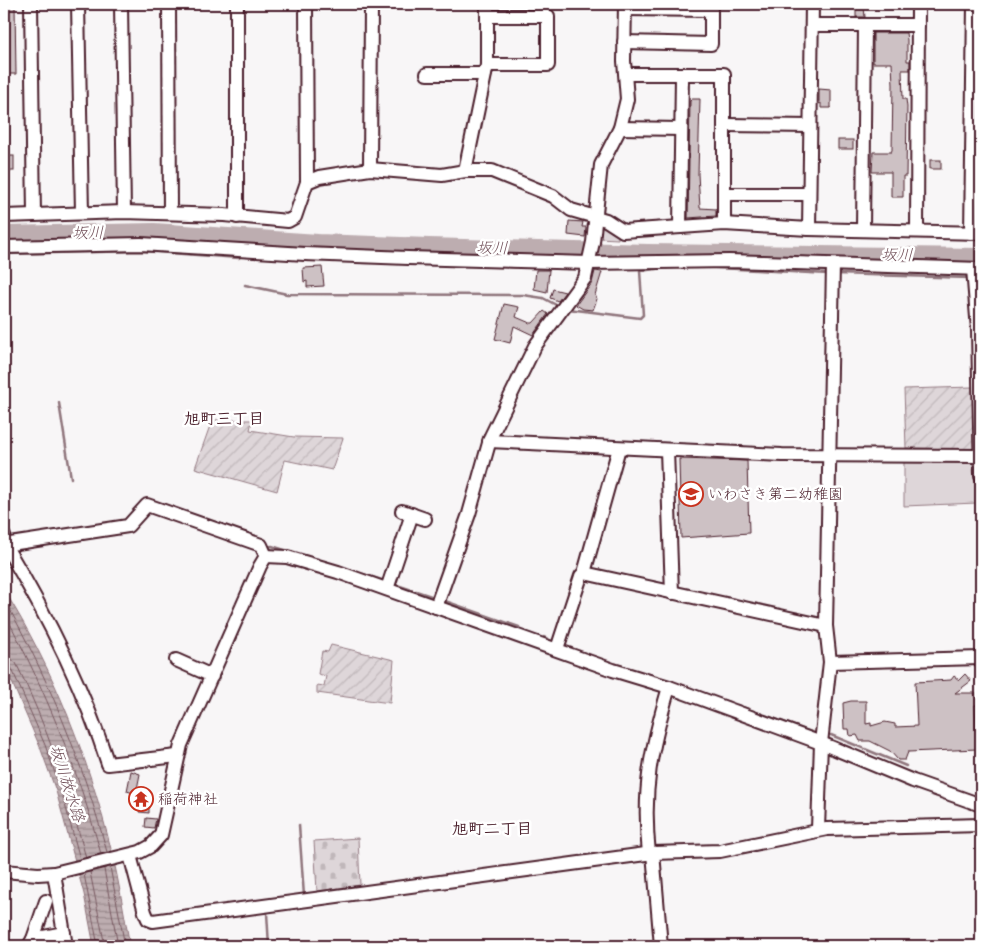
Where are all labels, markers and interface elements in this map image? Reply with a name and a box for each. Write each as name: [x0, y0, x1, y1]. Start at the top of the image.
water label: 坂川: [72, 222, 104, 243]
water label: 坂川: [476, 237, 508, 258]
water label: 坂川: [881, 244, 913, 265]
district label: 旭町三丁目: [184, 408, 264, 429]
school or university icon: いわさき第二幼稚園: [678, 481, 704, 507]
place label: いわさき第二幼稚園: [708, 484, 843, 504]
water label: 坂川放水路: [45, 742, 90, 825]
temple icon: 稲荷神社: [128, 786, 154, 812]
place label: 稲荷神社: [158, 789, 218, 809]
district label: 旭町二丁目: [452, 818, 532, 839]

